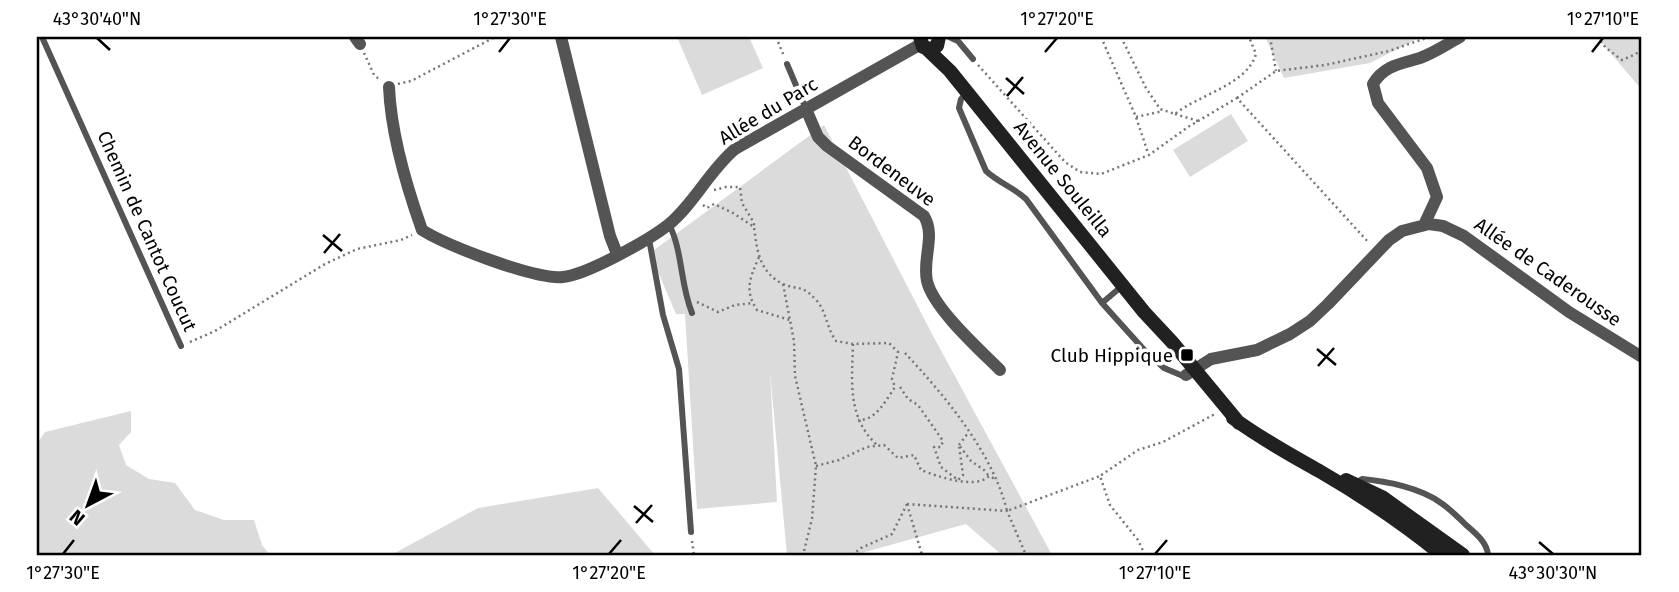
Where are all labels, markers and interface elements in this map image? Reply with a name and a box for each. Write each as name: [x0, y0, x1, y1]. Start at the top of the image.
text: 43°30'40"N: [53, 8, 141, 30]
text: 1°27'30"E: [473, 8, 547, 30]
text: 1°27'20"E: [1020, 8, 1094, 30]
text: 1°27'10"E: [1567, 8, 1639, 30]
street label: Allée du Parc: [714, 72, 822, 150]
street label: Avenue Souleilla: [1009, 116, 1117, 242]
street label: Chemin de Cantot Coucut: [92, 127, 202, 335]
street label: Bordeneuve: [844, 131, 940, 211]
street label: Allée de Caderousse: [1470, 213, 1626, 331]
place label: Club Hippique: [1051, 344, 1173, 367]
marker: Club Hippique: [1179, 347, 1195, 363]
north arrow: [52, 470, 122, 540]
text: N: [65, 505, 89, 530]
text: 1°27'30"E: [26, 562, 100, 584]
text: 1°27'20"E: [572, 562, 646, 584]
text: 1°27'10"E: [1119, 562, 1191, 584]
text: 43°30'30"N: [1509, 562, 1597, 584]

